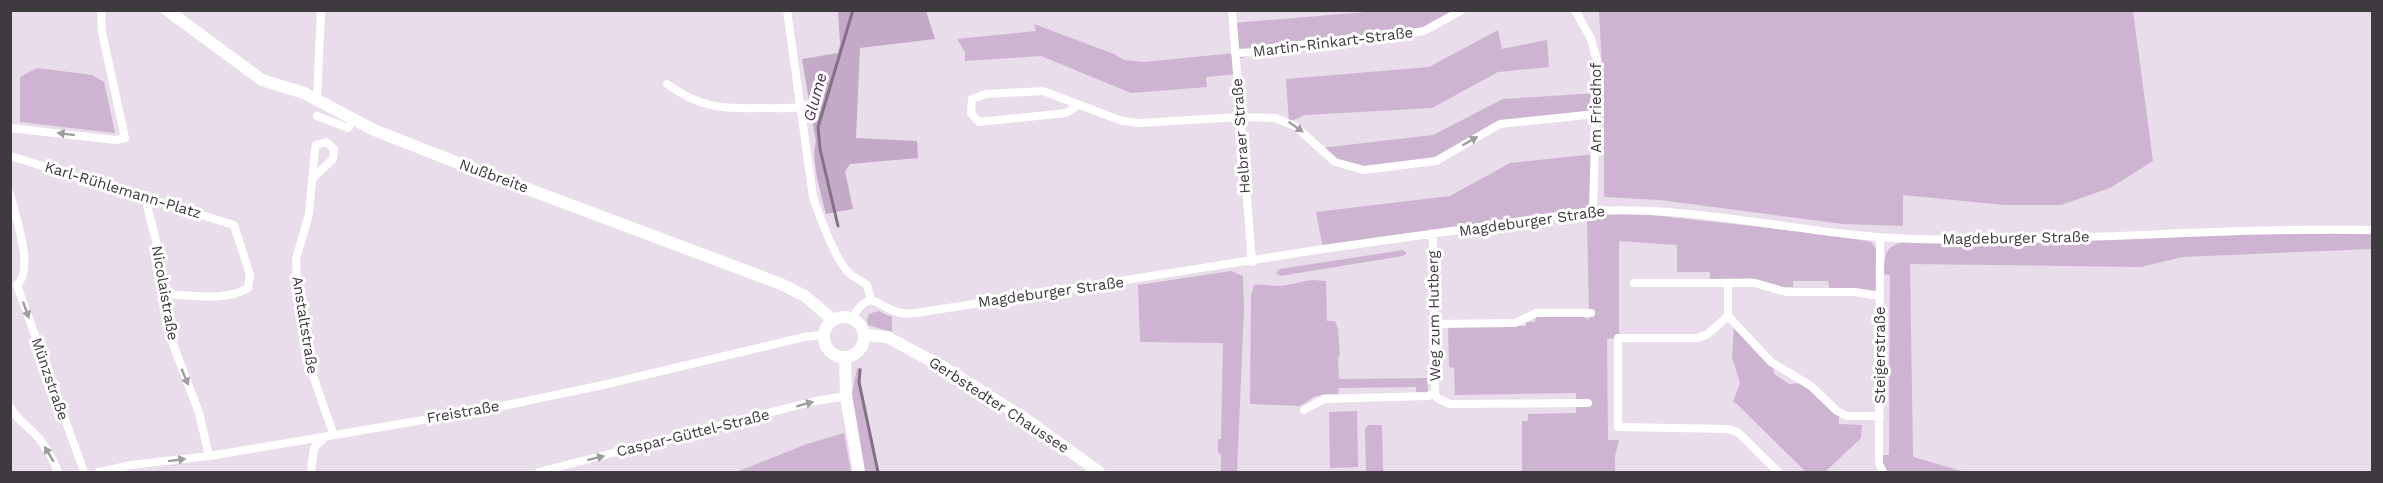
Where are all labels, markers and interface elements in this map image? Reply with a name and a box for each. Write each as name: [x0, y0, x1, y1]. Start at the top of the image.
street label: Martin-Rinkart-Straße: [1252, 23, 1414, 61]
street label: Am Friedhof: [1587, 63, 1605, 153]
water label: Glume: [799, 71, 831, 123]
street label: Helbraer Straße: [1228, 78, 1254, 194]
one-way arrow: [1287, 121, 1303, 133]
one-way arrow: [56, 129, 75, 139]
one-way arrow: [1462, 136, 1479, 146]
street label: Nußbreite: [457, 155, 531, 197]
street label: Karl-Rühlemann-Platz: [43, 158, 203, 222]
street label: Magdeburger Straße: [1458, 202, 1606, 240]
street label: Magdeburger Straße: [1942, 228, 2090, 248]
street label: Nicolaistraße: [148, 244, 182, 342]
street label: Weg zum Hutberg: [1424, 251, 1444, 381]
street label: Magdeburger Straße: [977, 273, 1125, 311]
street label: Anstaltstraße: [288, 275, 322, 375]
one-way arrow: [22, 301, 31, 319]
street label: Steigerstraße: [1871, 306, 1889, 404]
street label: Münzstraße: [28, 336, 72, 422]
street label: Gerbstedter Chaussee: [926, 353, 1072, 457]
one-way arrow: [181, 368, 190, 386]
street label: Freistraße: [425, 397, 501, 427]
one-way arrow: [796, 398, 814, 408]
street label: Caspar-Güttel-Straße: [615, 405, 771, 461]
one-way arrow: [44, 445, 54, 462]
one-way arrow: [587, 453, 605, 462]
one-way arrow: [168, 455, 187, 465]

